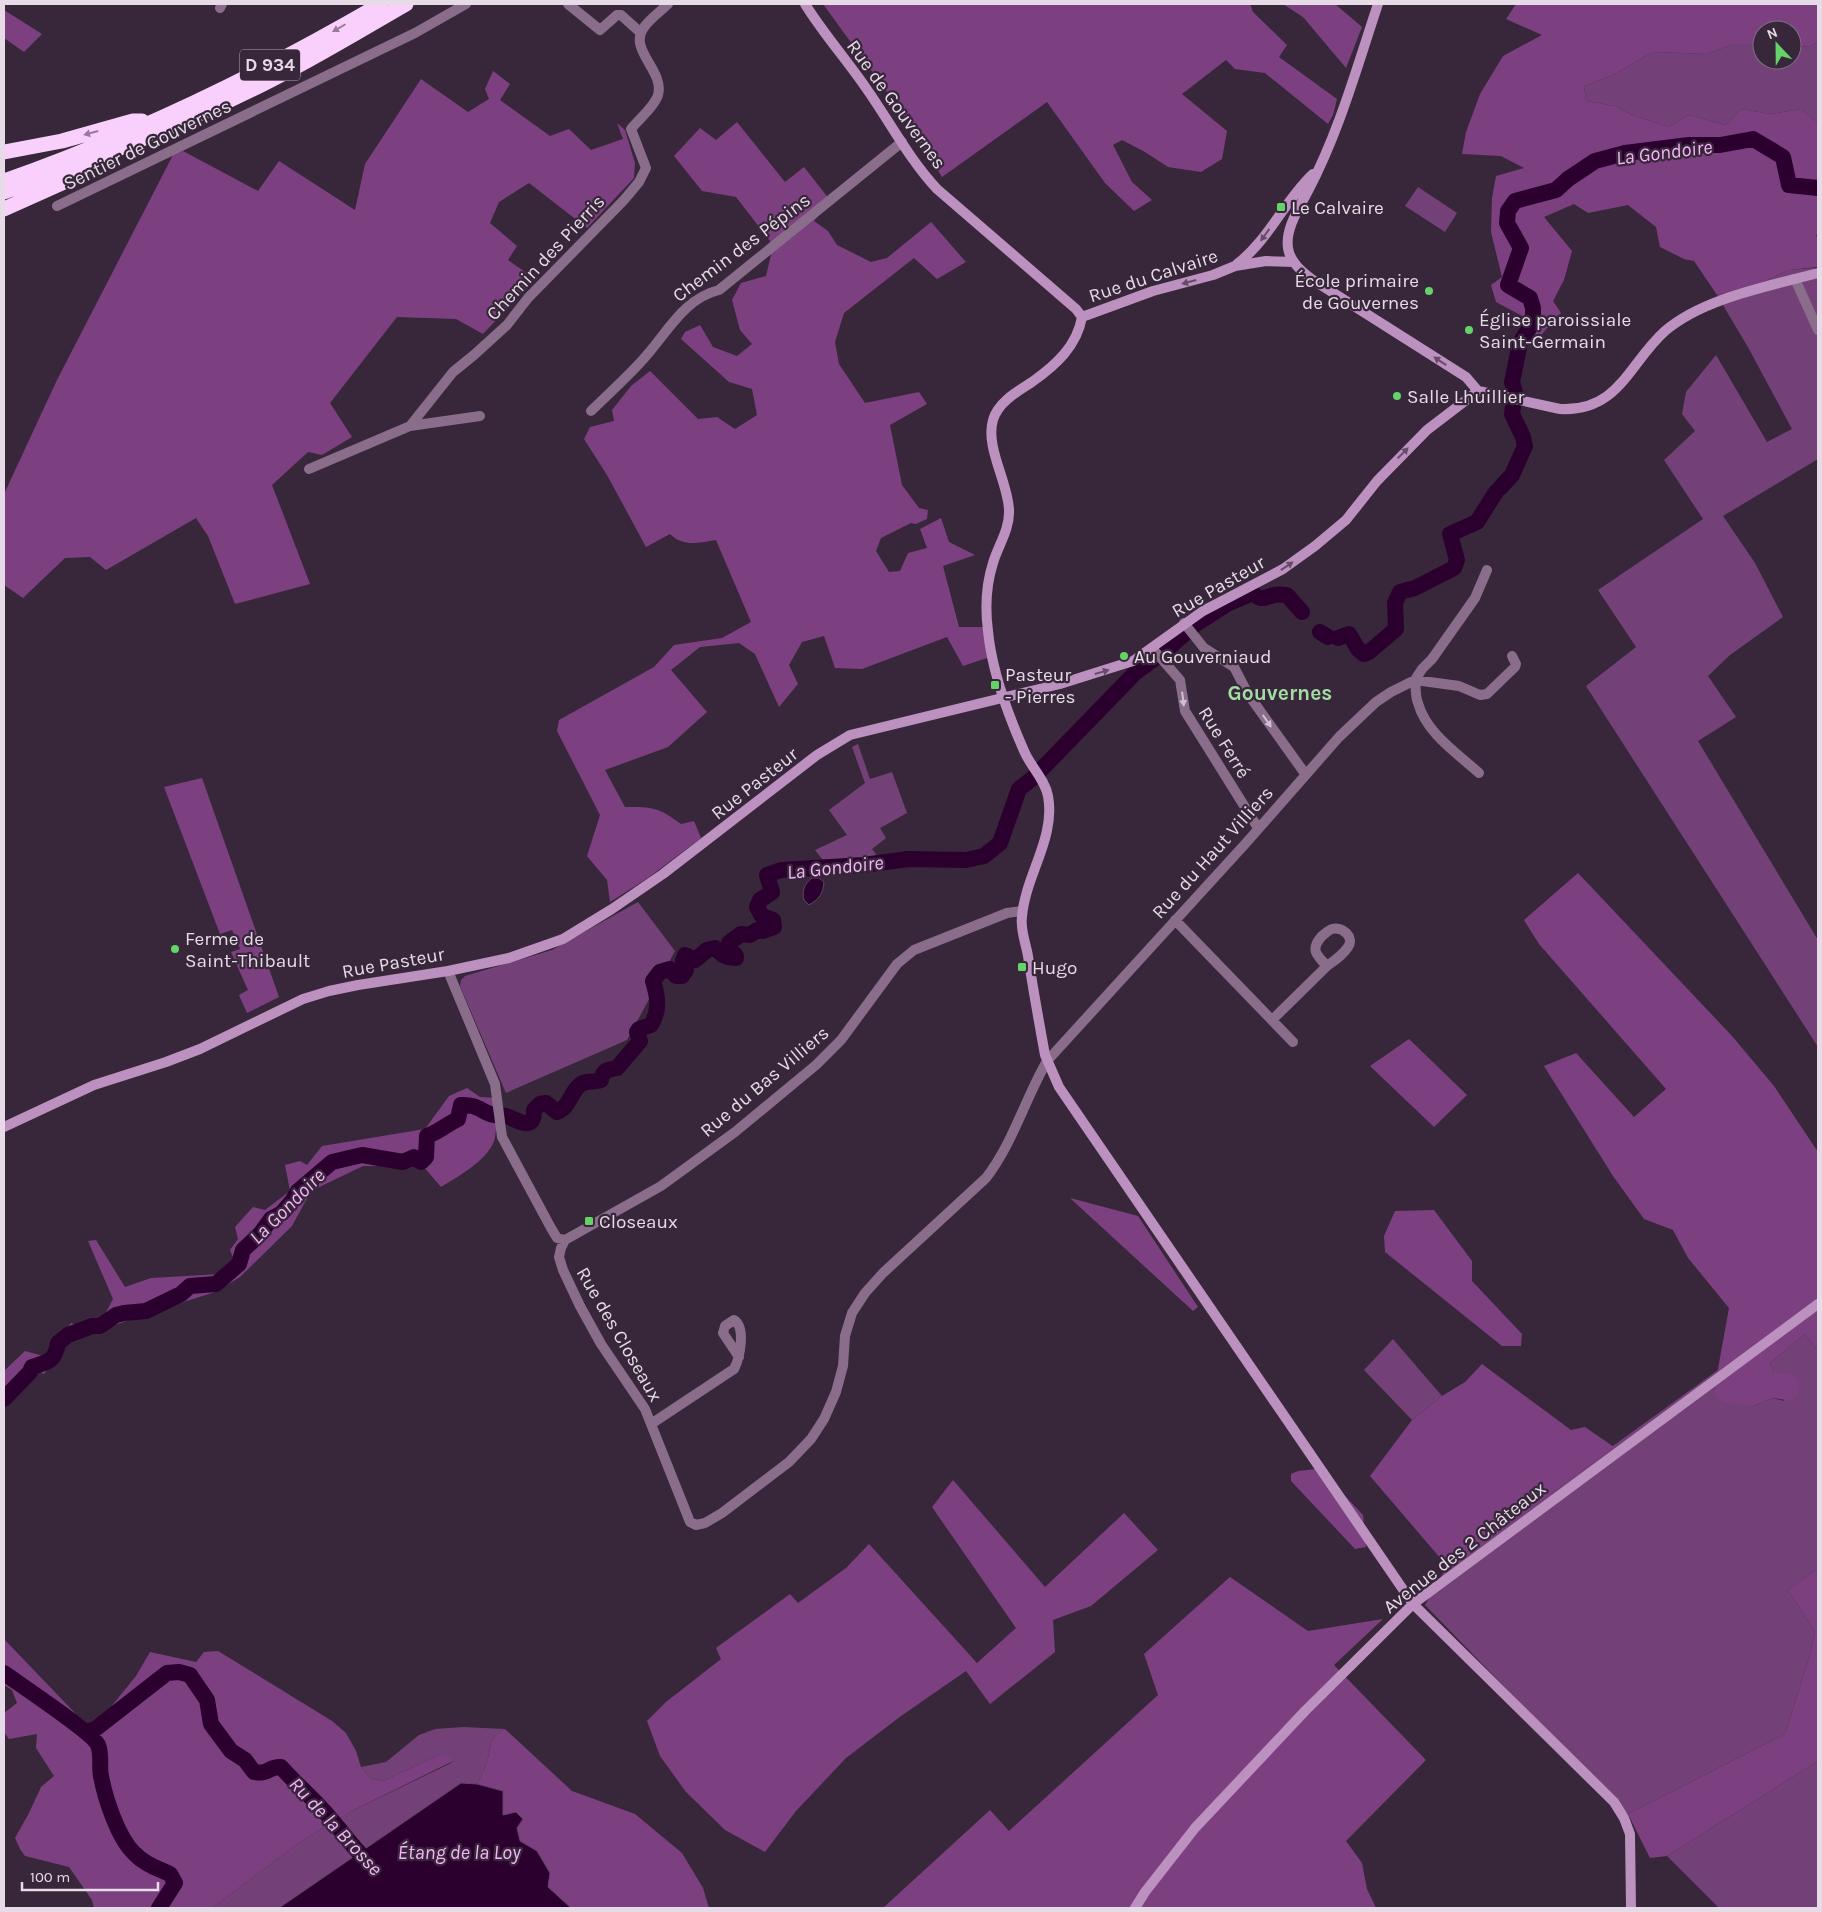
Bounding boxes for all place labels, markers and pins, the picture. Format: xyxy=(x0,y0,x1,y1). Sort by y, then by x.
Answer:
place label: Le Calvaire xyxy=(1291,197,1384,219)
marker: Le Calvaire xyxy=(1275,201,1287,213)
place label: École primaire de Gouvernes xyxy=(1294,269,1419,314)
marker: École primaire de Gouvernes xyxy=(1423,285,1435,297)
place label: Église paroissiale Saint-Germain xyxy=(1479,308,1631,353)
marker: Église paroissiale Saint-Germain xyxy=(1463,324,1475,336)
place label: Salle Lhuillier xyxy=(1407,386,1524,408)
marker: Salle Lhuillier xyxy=(1391,390,1403,402)
place label: Au Gouverniaud xyxy=(1134,646,1272,668)
marker: Au Gouverniaud xyxy=(1118,650,1130,662)
place label: Pasteur - Pierres xyxy=(1005,664,1076,708)
marker: Pasteur - Pierres xyxy=(989,679,1001,691)
place label: Ferme de Saint-Thibault xyxy=(185,928,310,972)
marker: Ferme de Saint-Thibault xyxy=(169,943,181,955)
place label: Hugo xyxy=(1032,957,1077,979)
marker: Hugo xyxy=(1016,961,1028,973)
place label: Closeaux xyxy=(599,1211,678,1233)
marker: Closeaux xyxy=(583,1215,595,1227)

